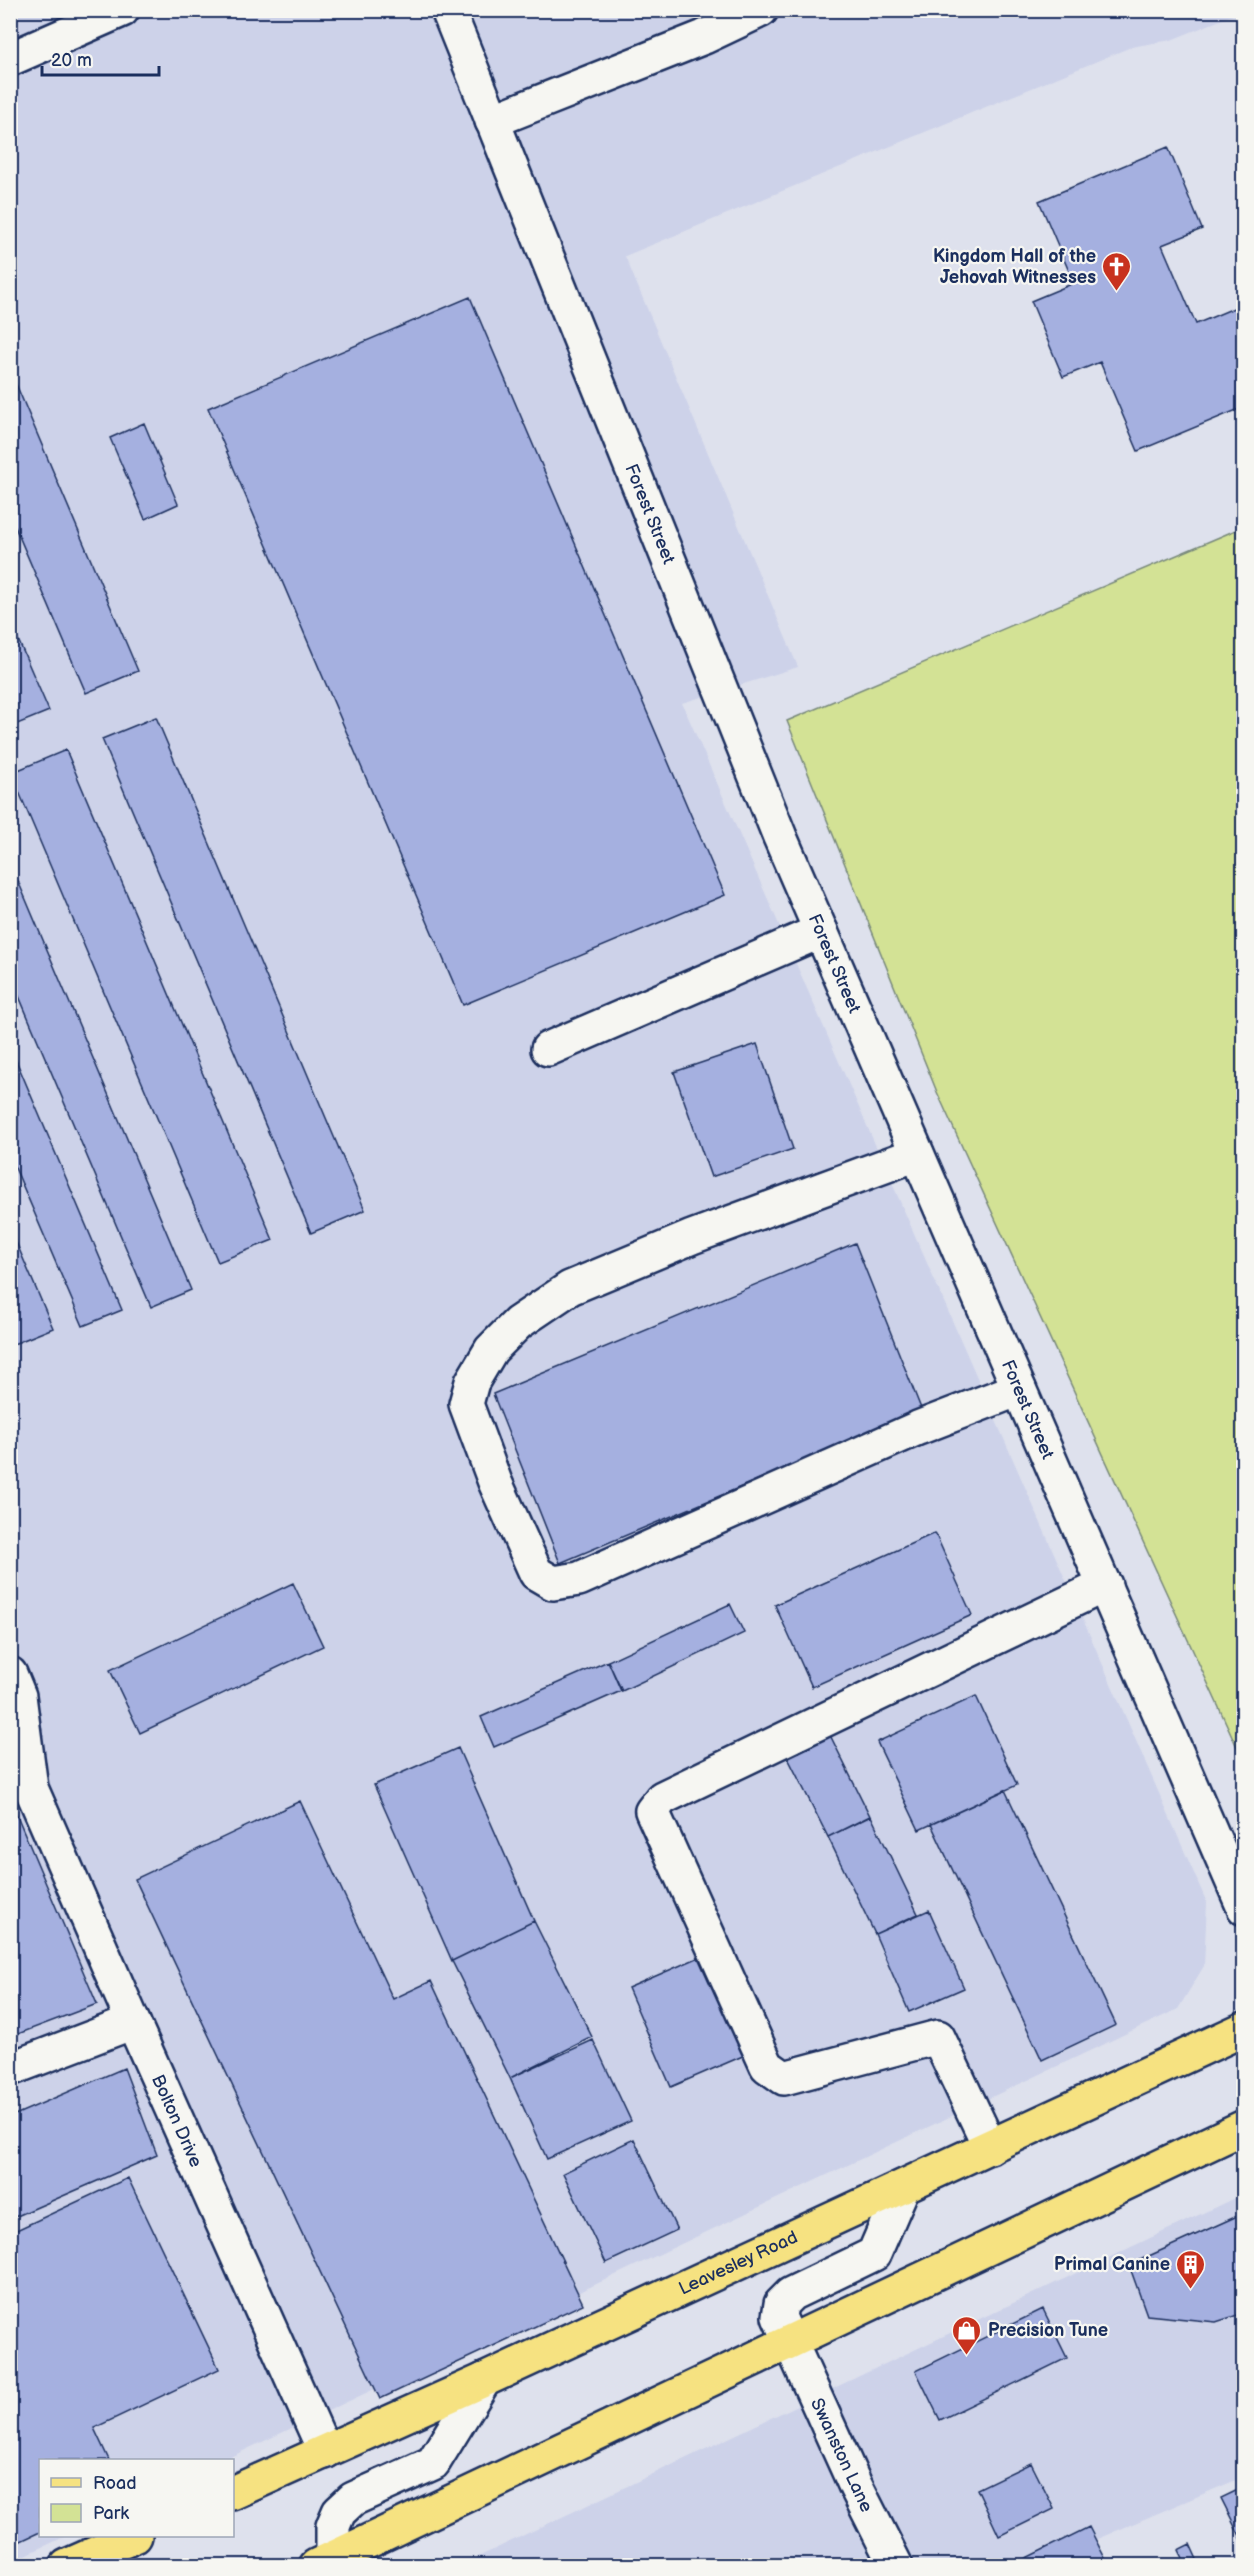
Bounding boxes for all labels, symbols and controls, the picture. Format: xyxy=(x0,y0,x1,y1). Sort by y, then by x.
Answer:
scale bar xyxy=(42,39,159,77)
text: 20 m xyxy=(51,50,92,71)
place label: Kingdom Hall of the Jehovah Witnesses xyxy=(933,246,1096,288)
church icon: Kingdom Hall of the Jehovah Witnesses xyxy=(1101,250,1133,292)
street label: Forest Street xyxy=(620,461,679,567)
street label: Forest Street xyxy=(804,911,865,1017)
street label: Forest Street xyxy=(997,1357,1058,1463)
street label: Bolton Drive xyxy=(147,2071,207,2171)
street label: Leavesley Road xyxy=(675,2227,801,2300)
building icon: Primal Canine xyxy=(1175,2248,1207,2290)
place label: Primal Canine xyxy=(1054,2254,1170,2275)
shop icon: Precision Tune xyxy=(951,2314,983,2356)
place label: Precision Tune xyxy=(988,2320,1108,2341)
street label: Swanston Lane xyxy=(806,2395,877,2516)
legend xyxy=(39,2459,234,2537)
text: Road xyxy=(93,2473,137,2494)
text: Park xyxy=(93,2503,129,2524)

